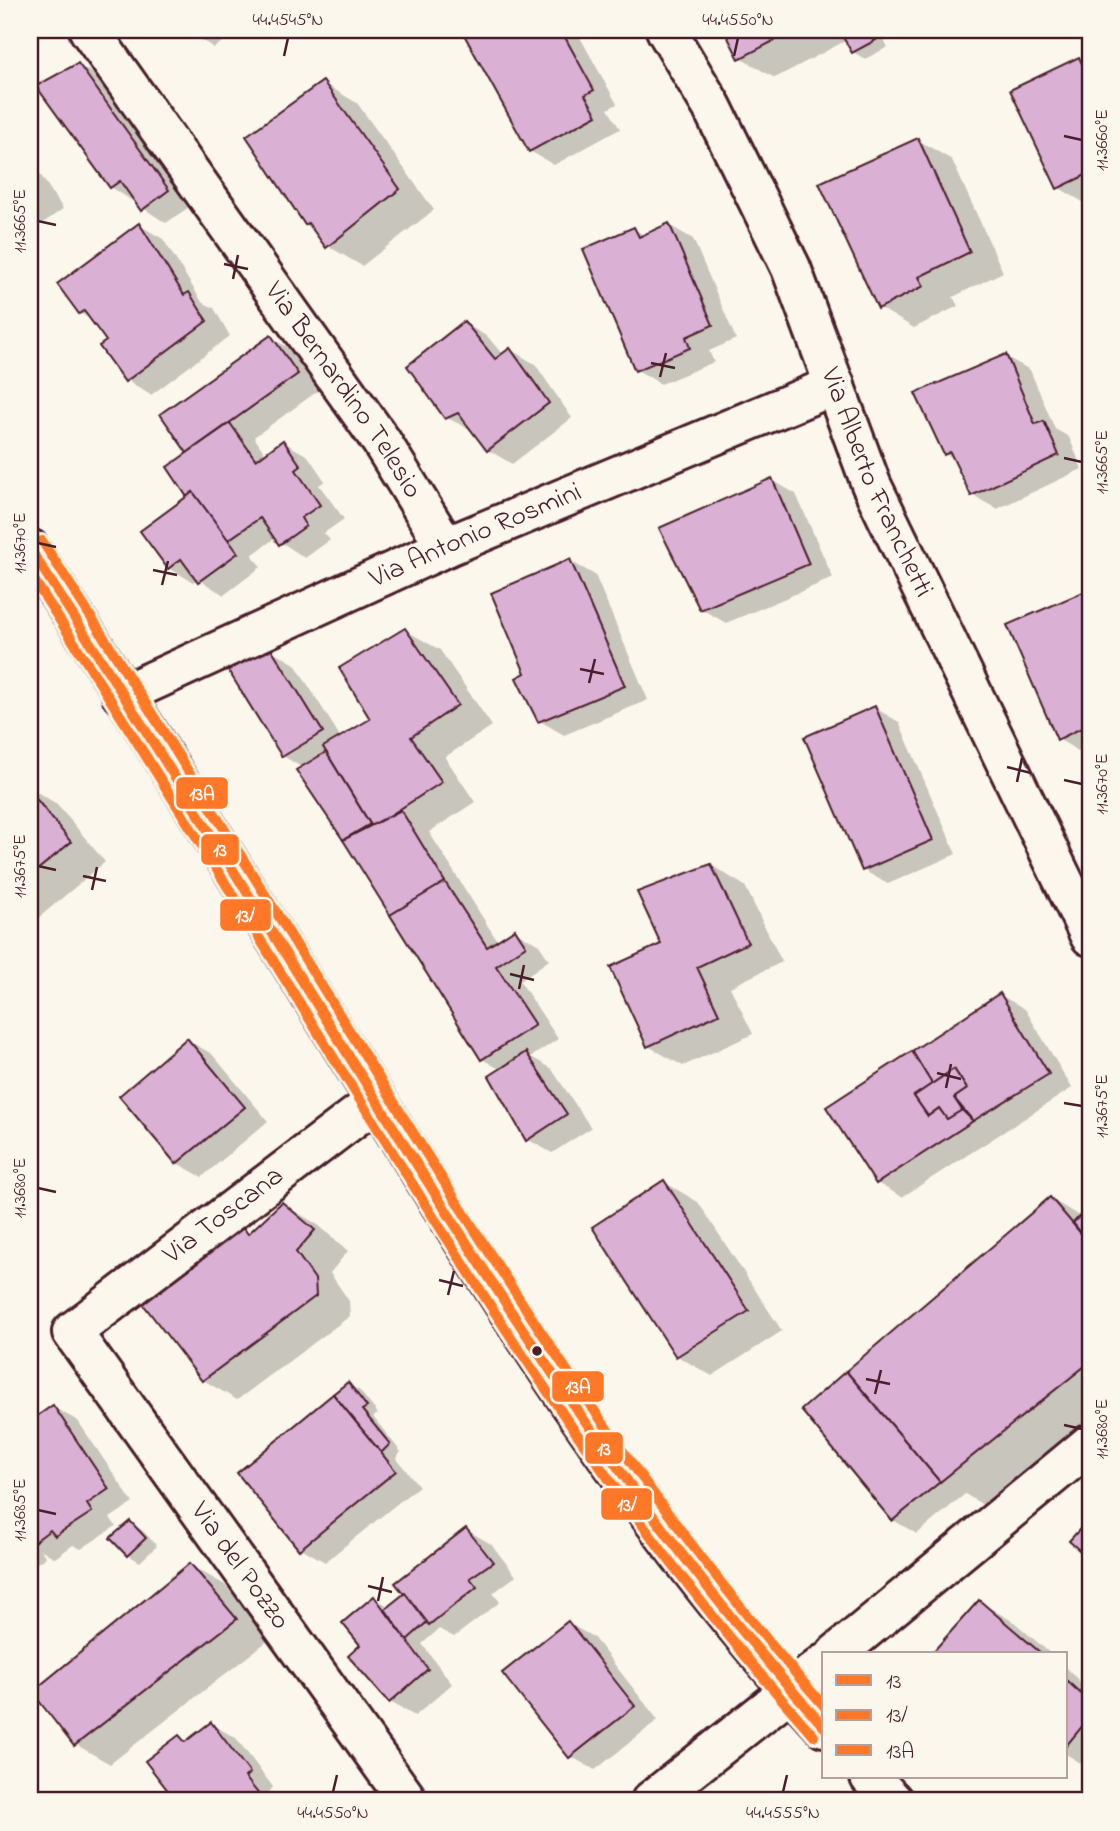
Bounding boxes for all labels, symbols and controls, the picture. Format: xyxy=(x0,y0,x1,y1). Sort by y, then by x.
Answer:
text: 44.4545°N xyxy=(253,8,323,34)
text: 44.4550°N xyxy=(702,8,774,34)
text: 11.3660°E xyxy=(1090,109,1116,171)
text: 11.3665°E xyxy=(8,189,34,253)
street label: Via Bernardino Telesio xyxy=(253,273,432,507)
street label: Via Alberto Franchetti xyxy=(809,361,943,604)
text: 11.3665°E xyxy=(1090,430,1116,494)
street label: Via Antonio Rosmini xyxy=(362,472,588,600)
text: 11.3670°E xyxy=(8,512,34,574)
text: 11.3670°E xyxy=(1090,753,1116,815)
line badge: 13A xyxy=(175,776,229,810)
text: 13A xyxy=(189,782,215,809)
line badge: 13 xyxy=(200,833,240,866)
text: 11.3675°E xyxy=(8,834,34,898)
text: 13 xyxy=(213,838,227,865)
line badge: 13/ xyxy=(219,898,272,932)
text: 13/ xyxy=(235,904,255,931)
text: 11.3675°E xyxy=(1090,1074,1116,1138)
street label: Via Toscana xyxy=(154,1157,293,1276)
text: 11.3680°E xyxy=(8,1158,34,1218)
unlabelled marker xyxy=(530,1344,544,1358)
line badge: 13A xyxy=(551,1370,605,1403)
text: 13A xyxy=(565,1375,591,1402)
text: 11.3680°E xyxy=(1090,1399,1116,1459)
line badge: 13 xyxy=(584,1431,624,1465)
text: 13 xyxy=(597,1437,611,1464)
text: 11.3685°E xyxy=(8,1478,34,1542)
line badge: 13/ xyxy=(600,1487,653,1521)
street label: Via del Pozzo xyxy=(179,1493,300,1639)
text: 13/ xyxy=(617,1493,637,1520)
legend xyxy=(822,1652,1068,1778)
text: 13 xyxy=(886,1668,901,1698)
text: 13/ xyxy=(886,1702,908,1732)
text: 13A xyxy=(886,1738,914,1768)
text: 44.4550°N xyxy=(297,1801,369,1827)
text: 44.4555°N xyxy=(746,1801,820,1827)

